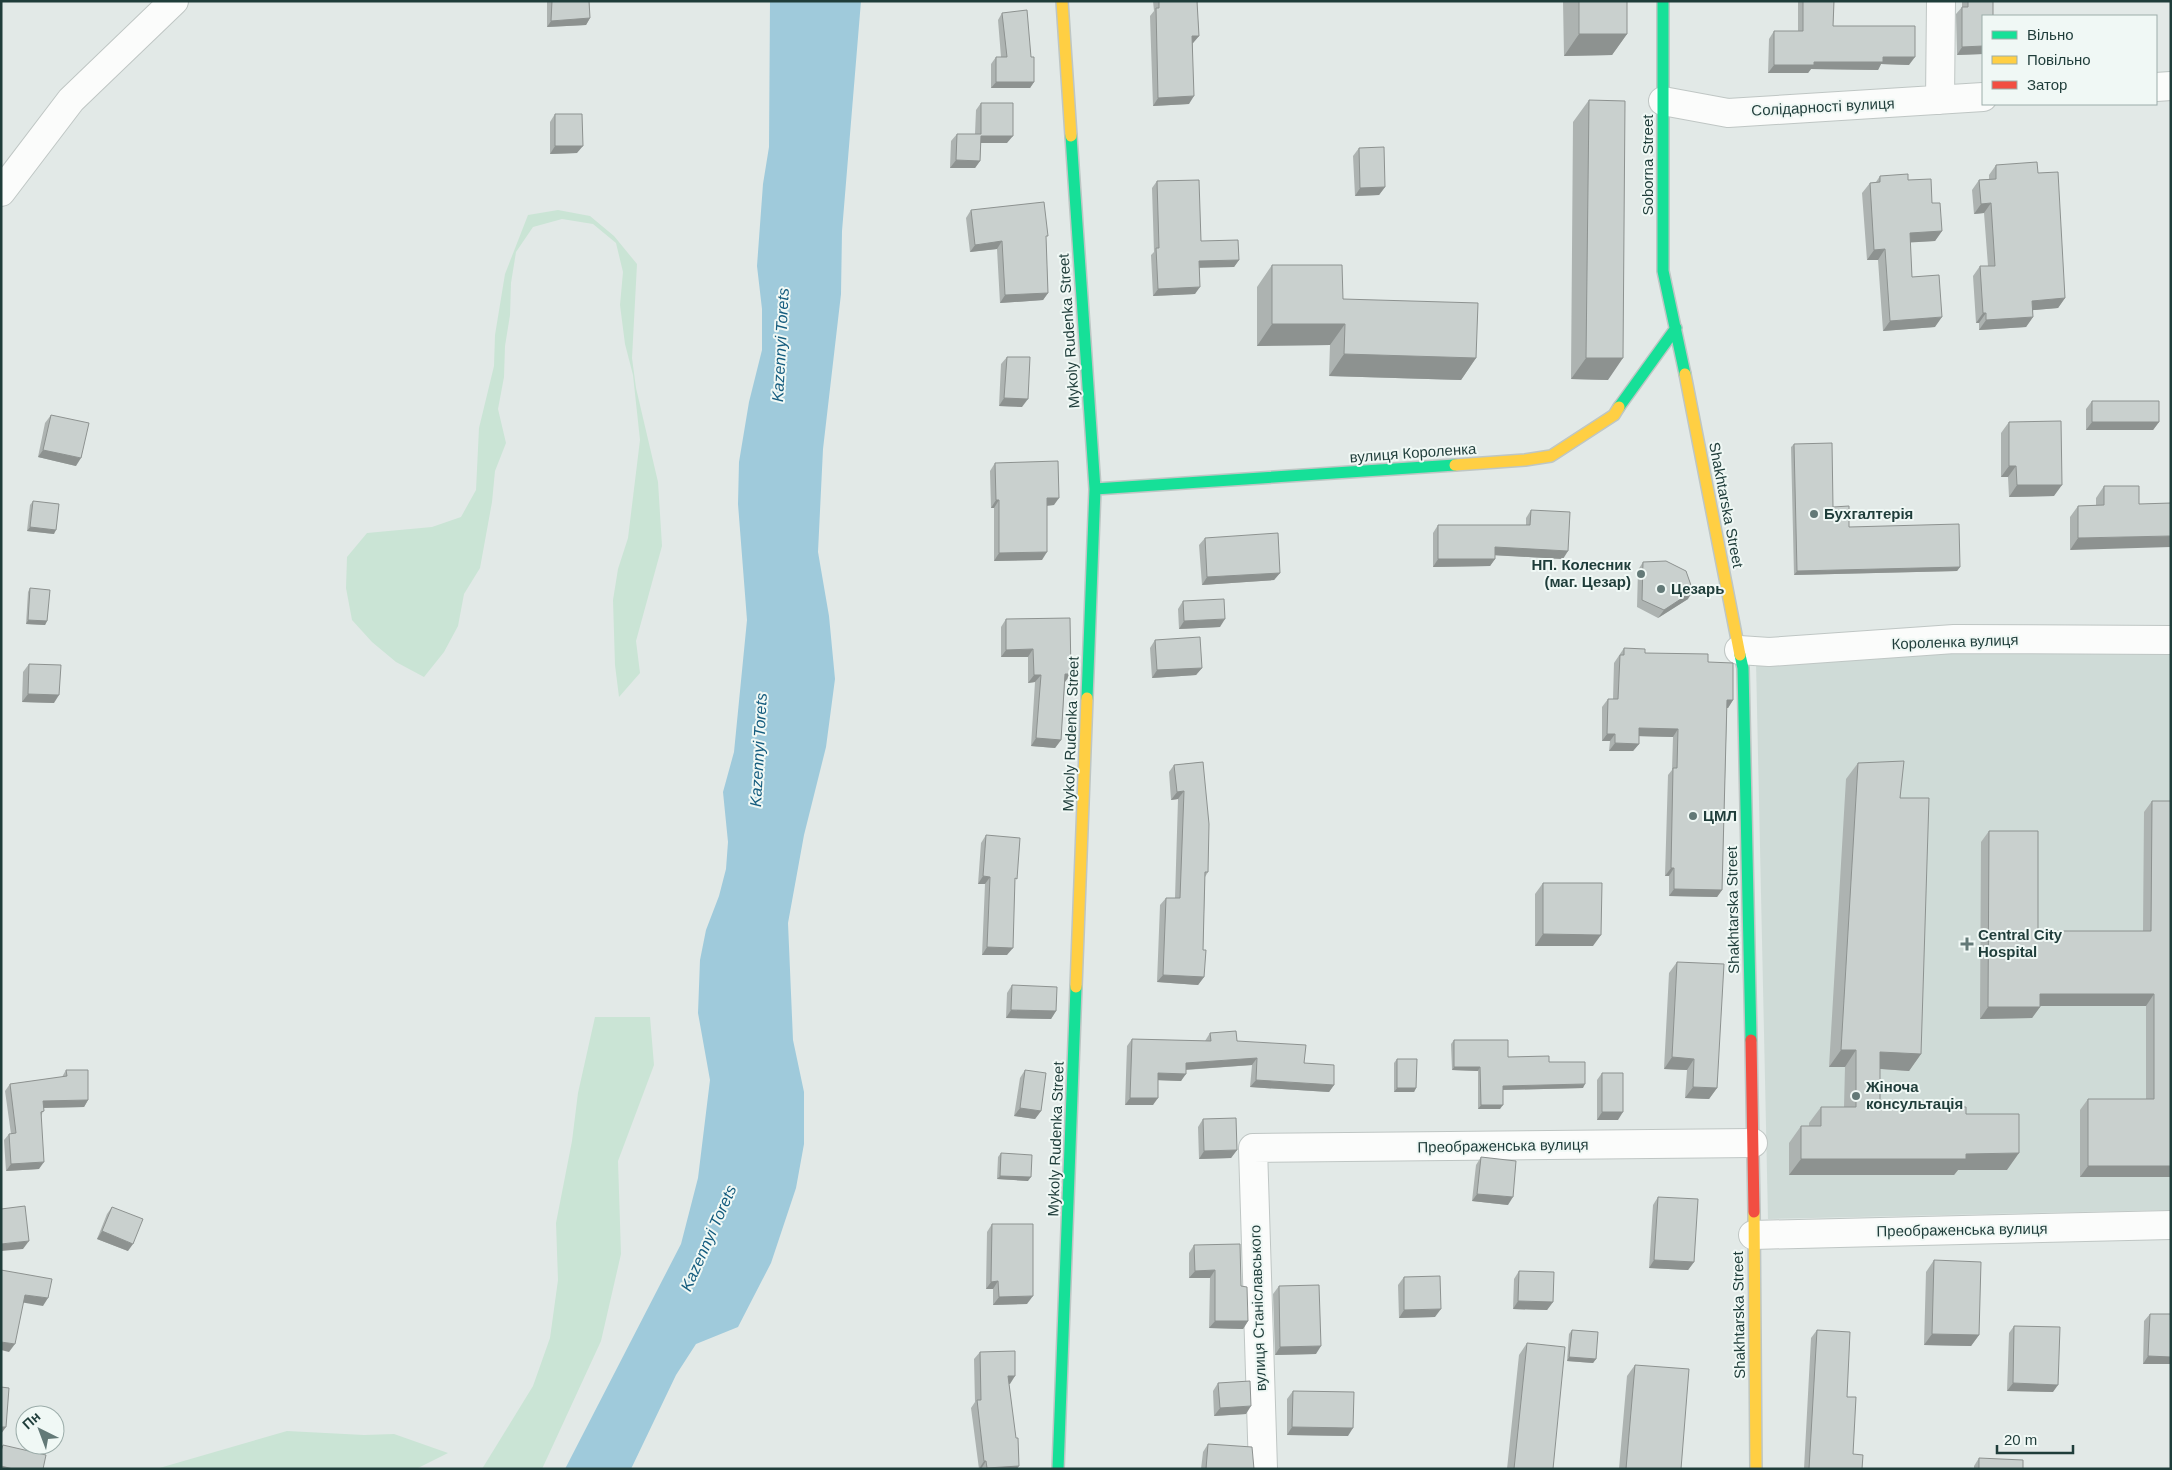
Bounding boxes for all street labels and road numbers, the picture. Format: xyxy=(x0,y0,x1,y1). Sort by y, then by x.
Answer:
street label: Солідарності вулиця xyxy=(1751,94,1895,119)
street label: Soborna Street xyxy=(1639,114,1656,215)
street label: Mykoly Rudenka Street xyxy=(1055,252,1082,409)
street label: вулиця Короленка xyxy=(1349,440,1477,465)
street label: Shakhtarska Street xyxy=(1706,441,1747,570)
street label: Короленка вулиця xyxy=(1891,631,2019,652)
street label: Mykoly Rudenka Street xyxy=(1059,655,1082,812)
street label: Shakhtarska Street xyxy=(1723,845,1742,974)
street label: Mykoly Rudenka Street xyxy=(1044,1060,1067,1217)
street label: Преображенська вулиця xyxy=(1417,1136,1589,1155)
street label: Преображенська вулиця xyxy=(1876,1220,2048,1239)
street label: вулиця Станіславського xyxy=(1246,1224,1269,1392)
street label: Shakhtarska Street xyxy=(1729,1250,1748,1379)

